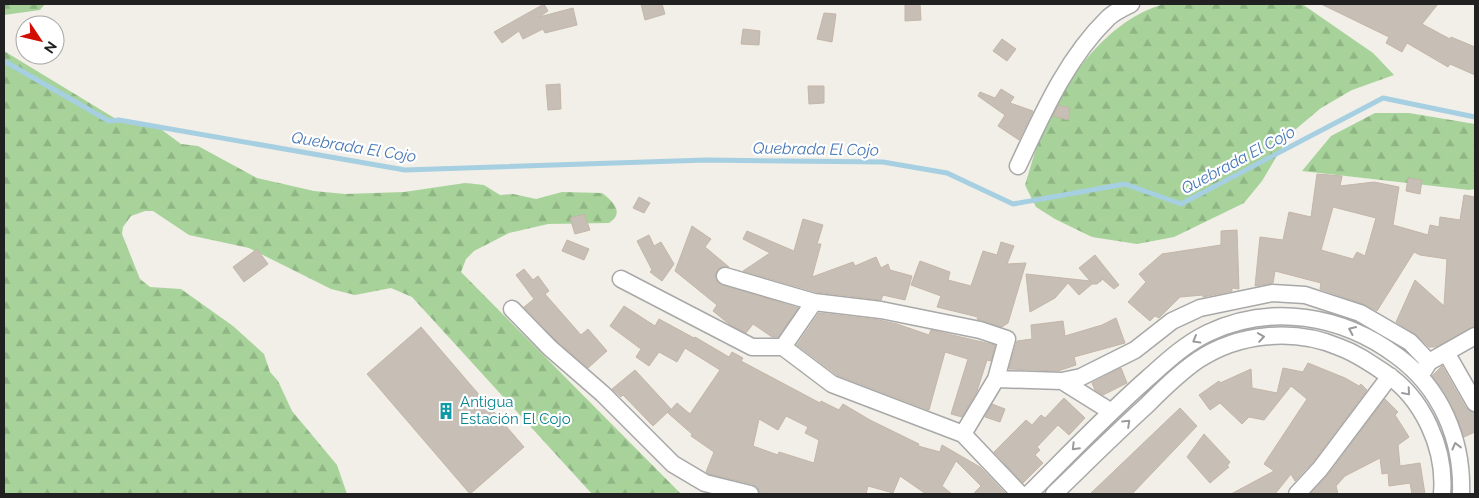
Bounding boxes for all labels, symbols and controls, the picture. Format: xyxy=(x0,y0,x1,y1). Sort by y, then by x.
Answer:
north arrow xyxy=(15,15,65,65)
text: N xyxy=(41,38,60,56)
water label: Quebrada El Cojo xyxy=(1178,122,1298,198)
water label: Quebrada El Cojo xyxy=(290,128,418,166)
water label: Quebrada El Cojo xyxy=(753,138,879,160)
one-way arrow xyxy=(1348,326,1357,337)
one-way arrow xyxy=(1192,333,1201,343)
one-way arrow xyxy=(1256,333,1265,343)
one-way arrow xyxy=(1401,387,1410,396)
place label: Antigua Estación El Cojo xyxy=(460,393,571,428)
building icon: Antigua Estación El Cojo xyxy=(436,401,456,421)
one-way arrow xyxy=(1121,420,1130,429)
one-way arrow xyxy=(1072,442,1081,451)
one-way arrow xyxy=(1451,442,1462,450)

